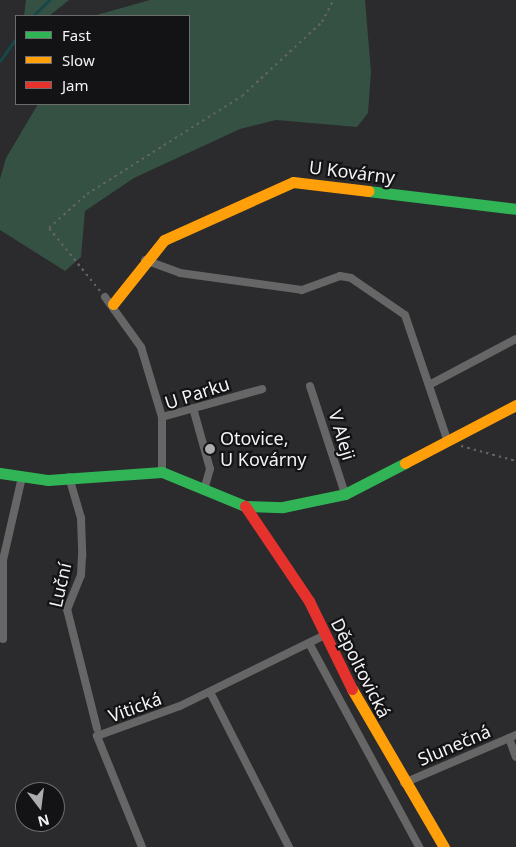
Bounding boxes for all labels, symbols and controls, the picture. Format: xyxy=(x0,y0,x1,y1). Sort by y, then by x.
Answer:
legend xyxy=(15,15,190,105)
text: Fast xyxy=(62,25,91,45)
text: Slow xyxy=(62,50,95,70)
text: Jam xyxy=(62,75,89,95)
street label: U Kovárny xyxy=(308,156,396,188)
street label: U Parku xyxy=(162,372,232,414)
street label: V Aleji xyxy=(324,407,360,463)
place label: Otovice, U Kovárny xyxy=(220,428,306,470)
marker: Otovice, U Kovárny xyxy=(204,443,216,455)
street label: Luční xyxy=(44,561,76,609)
street label: Děpoltovická xyxy=(327,615,395,721)
street label: Vitická xyxy=(105,687,165,727)
street label: Slunečná xyxy=(414,720,494,770)
north arrow xyxy=(15,782,65,832)
text: N xyxy=(36,810,52,832)

